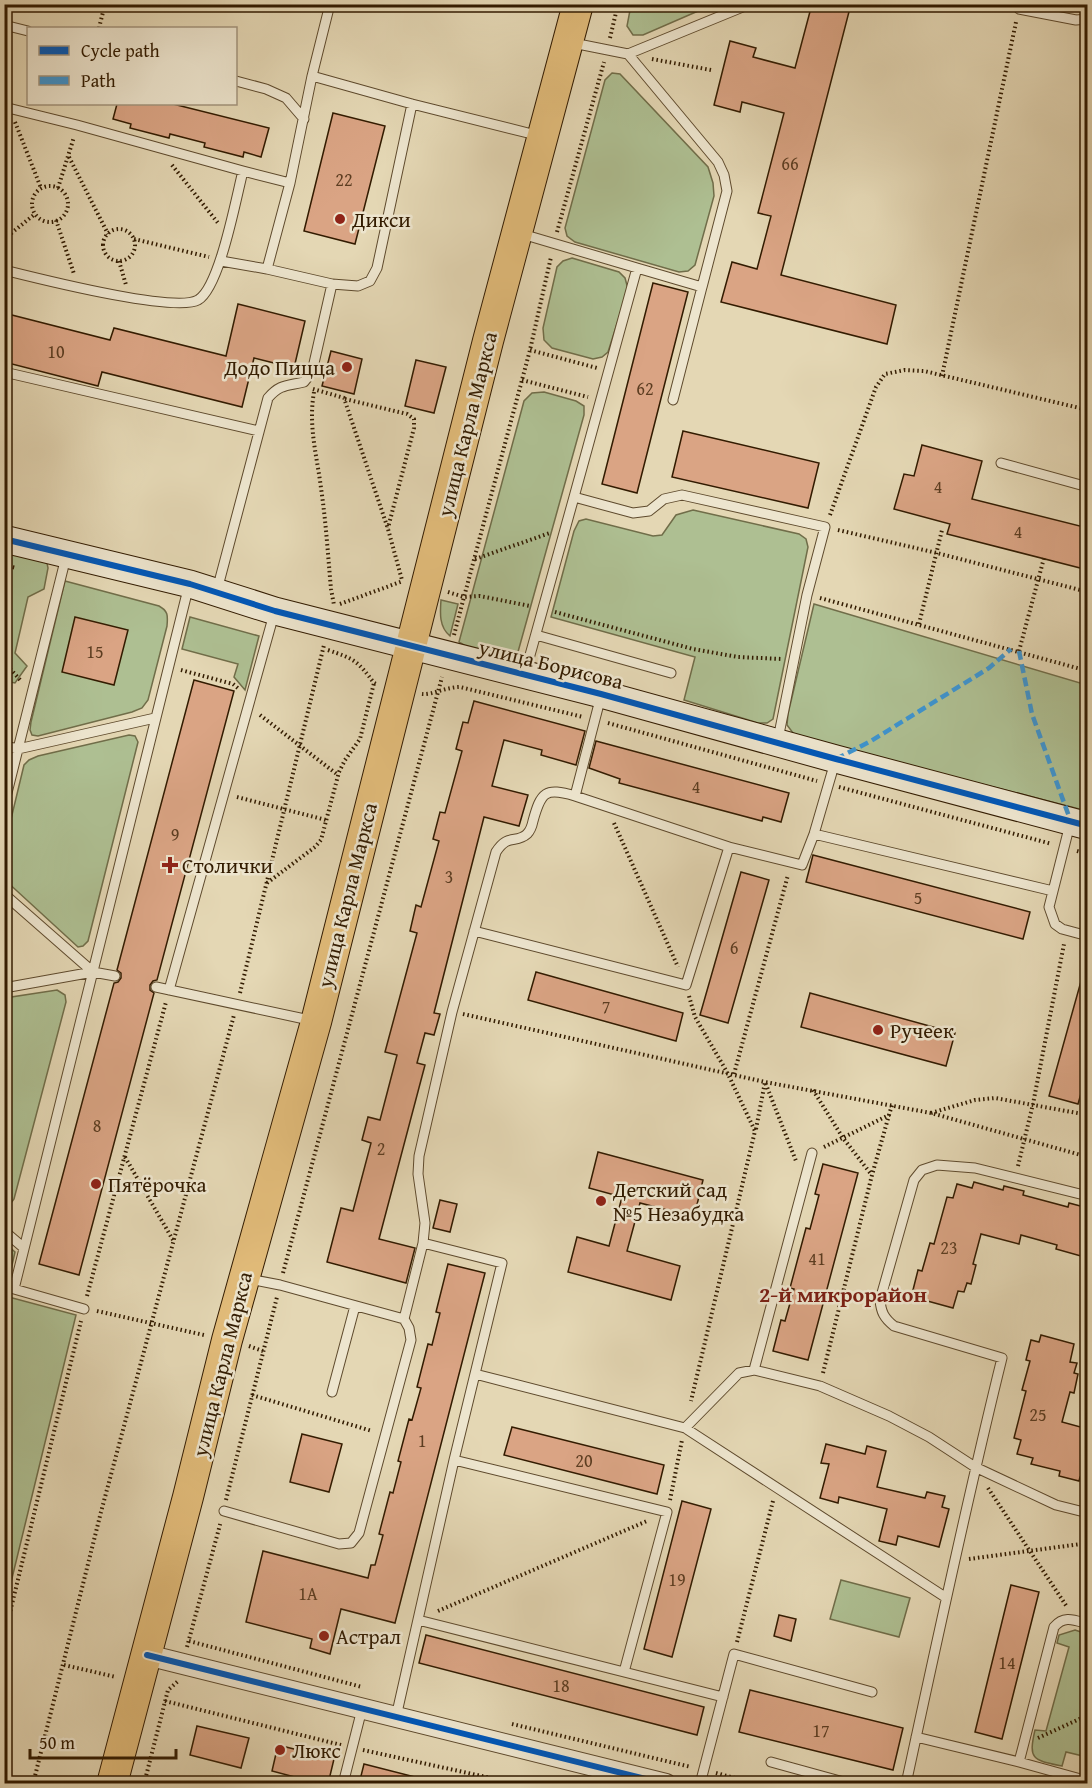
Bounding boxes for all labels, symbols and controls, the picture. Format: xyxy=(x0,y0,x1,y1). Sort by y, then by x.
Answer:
legend xyxy=(27,27,237,105)
text: Cycle path xyxy=(81,37,160,64)
text: Path xyxy=(81,67,116,94)
house number: 66 xyxy=(781,150,799,177)
house number: 22 xyxy=(335,166,353,193)
place label: Дикси xyxy=(351,204,411,235)
marker: Дикси xyxy=(333,212,347,226)
street label: улица Карла Маркса xyxy=(429,328,505,521)
house number: 10 xyxy=(47,338,65,365)
place label: Додо Пицца xyxy=(223,352,335,383)
marker: Додо Пицца xyxy=(340,360,354,374)
house number: 62 xyxy=(636,375,654,402)
house number: 4 xyxy=(934,473,942,500)
house number: 4 xyxy=(1014,518,1022,545)
street label: улица Борисова xyxy=(474,631,627,697)
house number: 15 xyxy=(86,638,104,665)
house number: 4 xyxy=(692,773,700,800)
street label: улица Карла Маркса xyxy=(309,799,385,992)
house number: 9 xyxy=(171,821,179,848)
place label: Столички xyxy=(182,850,273,881)
marker: Столички xyxy=(163,858,177,872)
house number: 3 xyxy=(445,863,453,890)
house number: 5 xyxy=(914,884,922,911)
house number: 6 xyxy=(730,934,738,961)
house number: 7 xyxy=(602,993,610,1020)
place label: Ручеек xyxy=(890,1015,954,1046)
marker: Ручеек xyxy=(871,1023,885,1037)
house number: 8 xyxy=(93,1112,101,1139)
house number: 2 xyxy=(377,1135,385,1162)
place label: Пятёрочка xyxy=(108,1169,206,1200)
place label: Детский сад №5 Незабудка xyxy=(612,1174,744,1229)
marker: Пятёрочка xyxy=(89,1177,103,1191)
marker: Детский сад №5 Незабудка xyxy=(594,1194,608,1208)
house number: 23 xyxy=(940,1234,958,1261)
house number: 41 xyxy=(808,1245,826,1272)
street label: улица Карла Маркса xyxy=(184,1268,260,1461)
district label: 2-й микрорайон xyxy=(759,1278,927,1310)
house number: 25 xyxy=(1029,1401,1047,1428)
house number: 1 xyxy=(418,1427,426,1454)
house number: 20 xyxy=(575,1447,593,1474)
house number: 19 xyxy=(668,1566,686,1593)
house number: 1А xyxy=(298,1580,318,1607)
place label: Астрал xyxy=(336,1621,402,1652)
marker: Астрал xyxy=(317,1629,331,1643)
house number: 14 xyxy=(998,1649,1016,1676)
house number: 18 xyxy=(552,1672,570,1699)
house number: 17 xyxy=(812,1717,830,1744)
scale bar xyxy=(30,1722,176,1760)
text: 50 m xyxy=(39,1729,75,1756)
place label: Люкс xyxy=(292,1735,341,1766)
marker: Люкс xyxy=(273,1743,287,1757)

